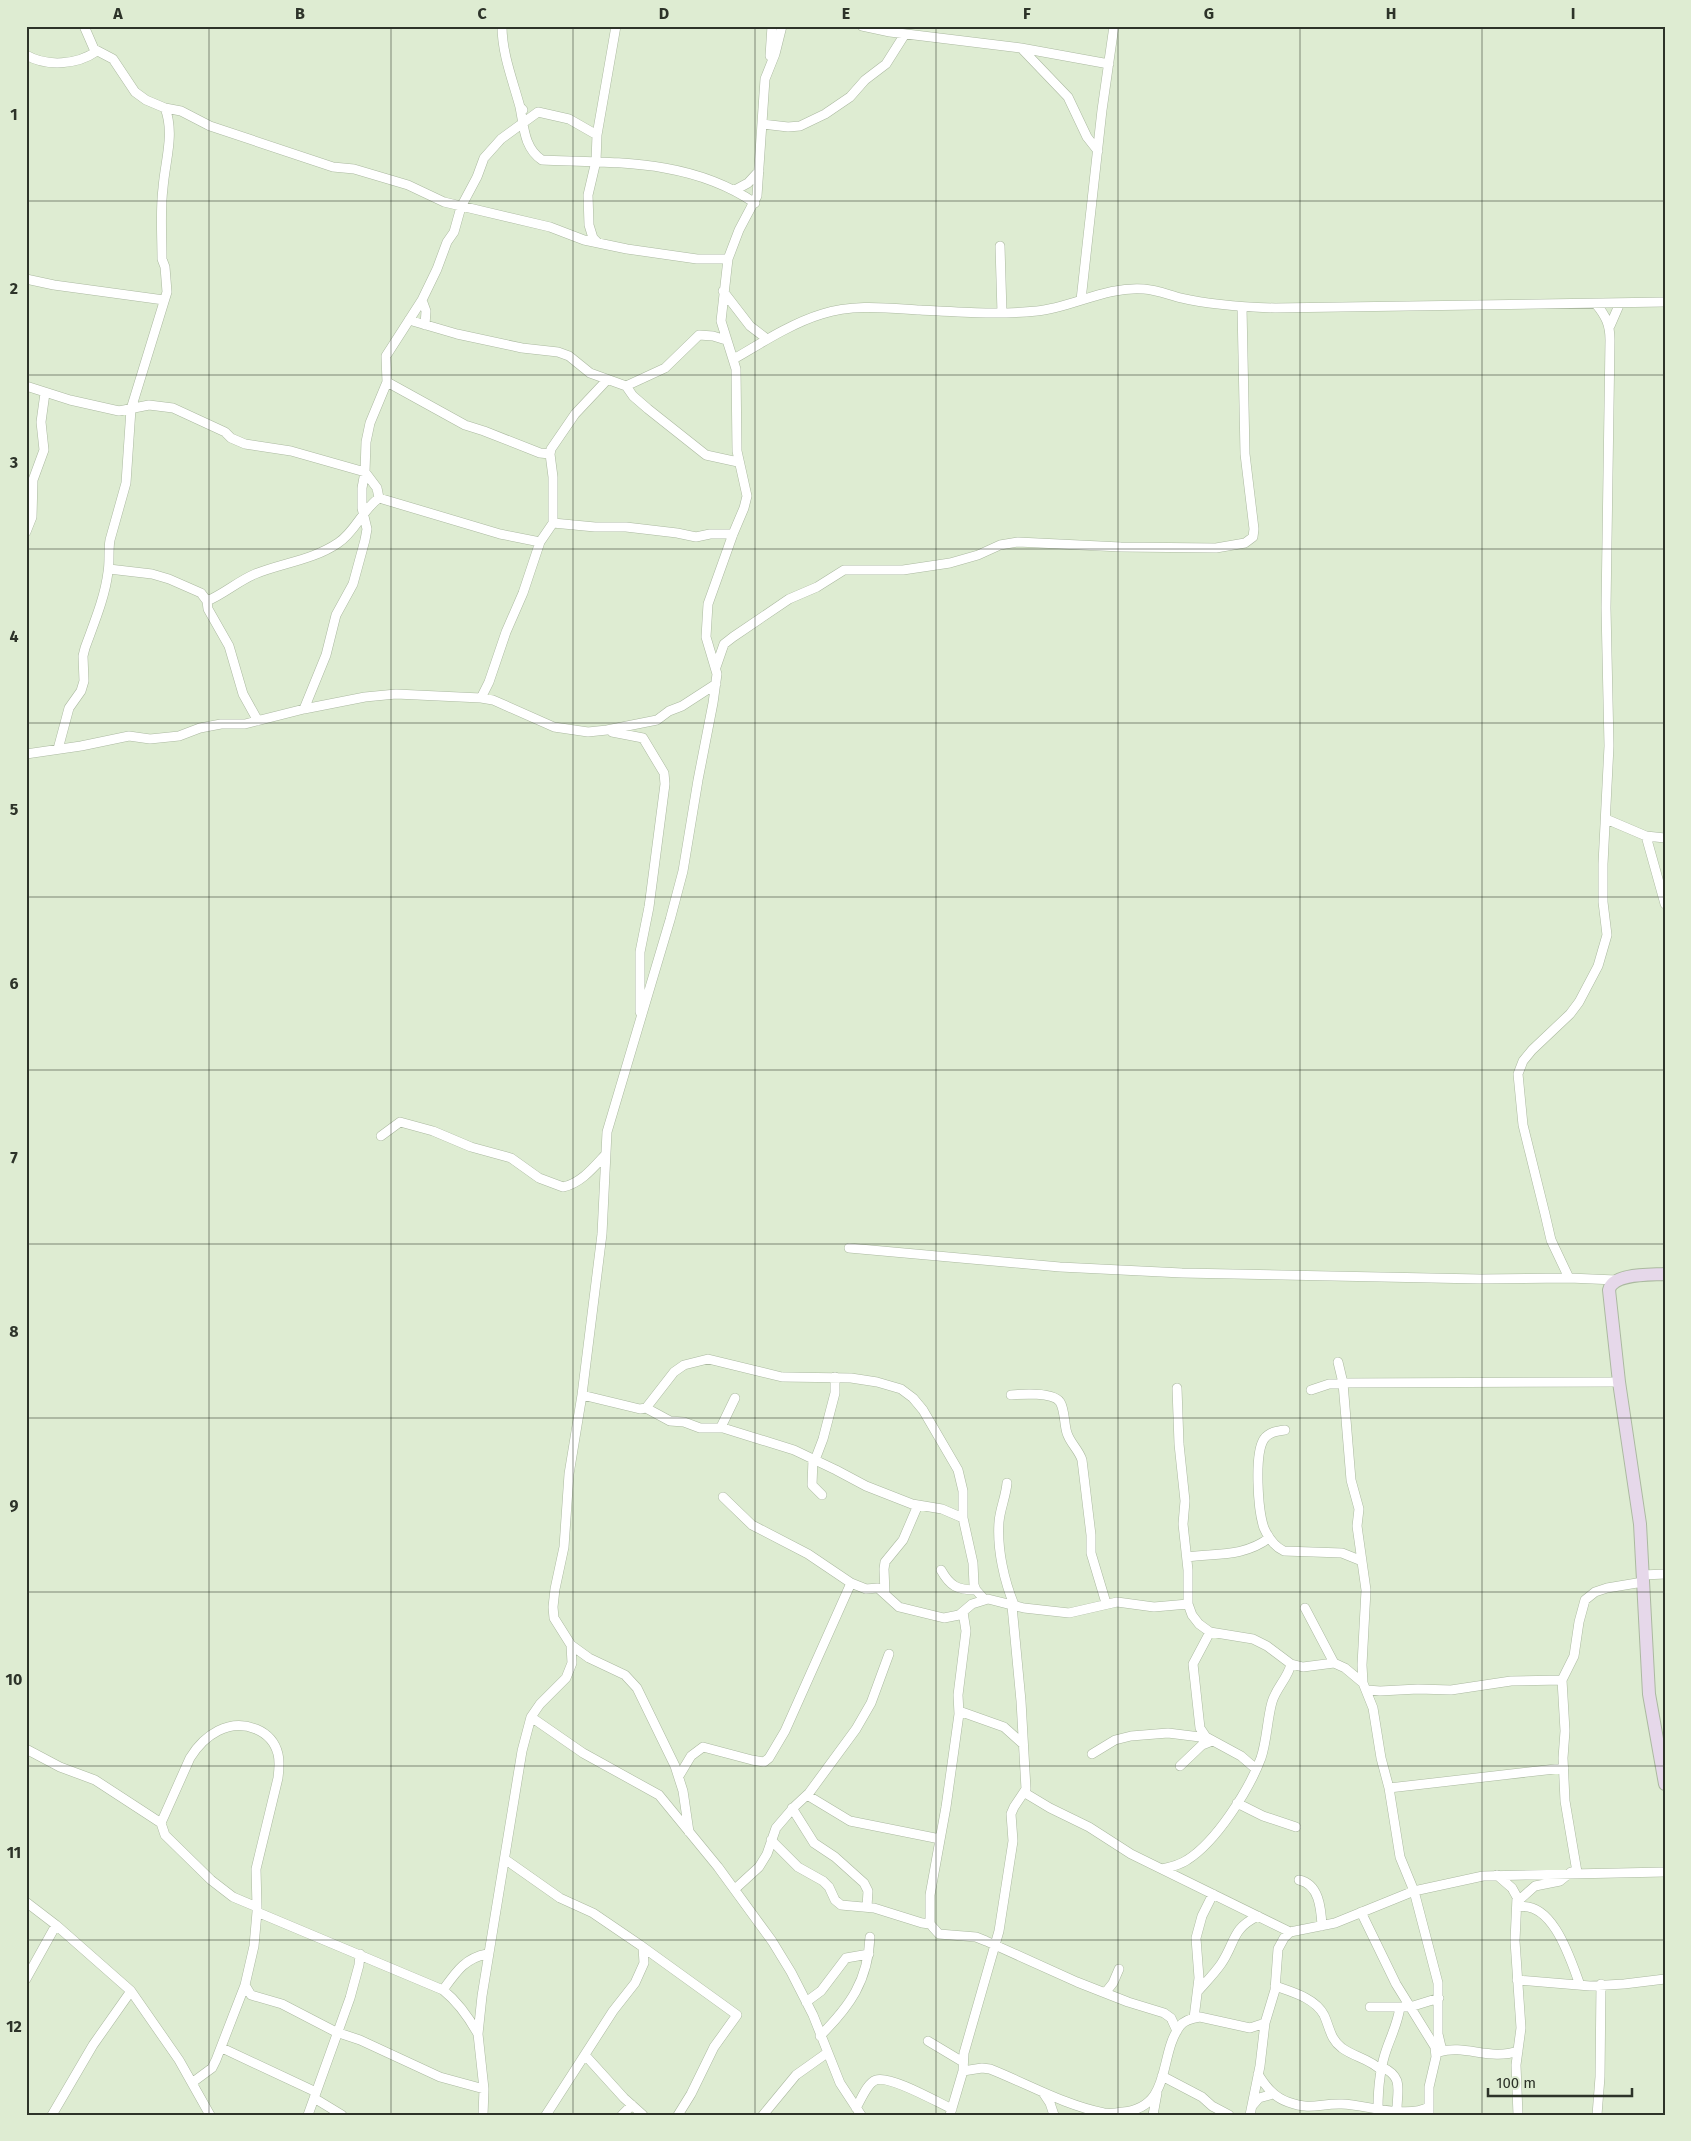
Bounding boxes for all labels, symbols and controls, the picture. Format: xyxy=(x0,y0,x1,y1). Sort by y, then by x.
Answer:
text: A xyxy=(112,4,123,23)
text: B xyxy=(295,4,305,23)
text: C xyxy=(477,4,487,23)
text: D xyxy=(659,4,669,23)
text: E xyxy=(842,4,850,23)
text: F xyxy=(1023,4,1031,23)
text: G xyxy=(1204,4,1214,23)
text: H xyxy=(1386,4,1396,23)
text: I xyxy=(1571,4,1575,23)
text: 1 xyxy=(10,105,18,124)
text: 2 xyxy=(10,279,18,298)
text: 3 xyxy=(9,453,18,472)
text: 4 xyxy=(9,627,19,646)
text: 5 xyxy=(10,800,19,819)
text: 6 xyxy=(9,974,19,993)
text: 7 xyxy=(10,1148,18,1167)
text: 8 xyxy=(9,1322,19,1341)
text: 9 xyxy=(10,1496,19,1515)
text: 10 xyxy=(6,1670,22,1689)
text: 11 xyxy=(7,1843,21,1862)
text: 12 xyxy=(6,2017,22,2036)
scale bar xyxy=(1488,2066,1632,2098)
text: 100 m xyxy=(1496,2074,1536,2092)

